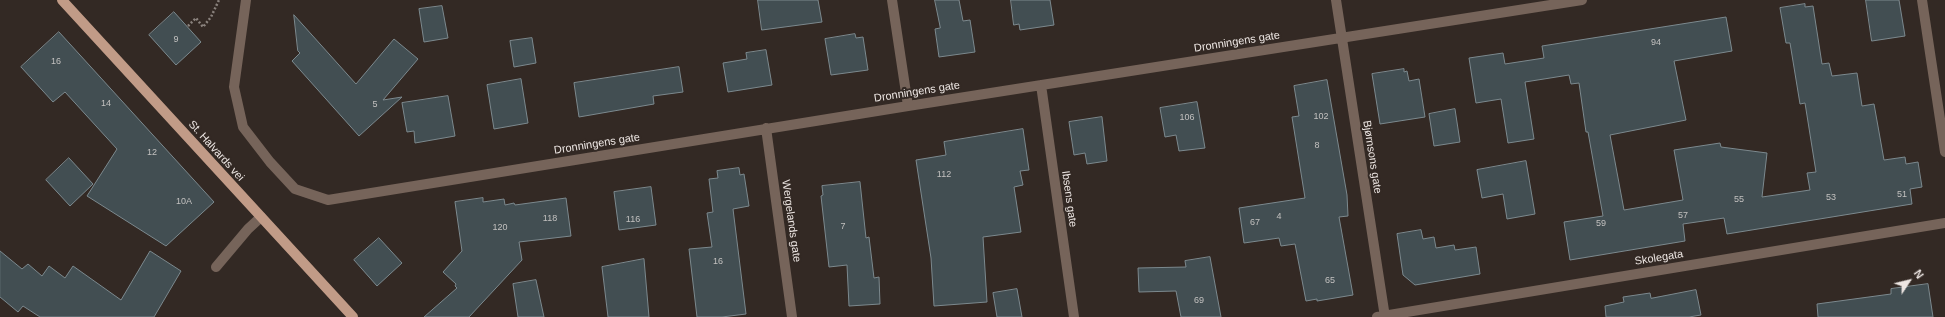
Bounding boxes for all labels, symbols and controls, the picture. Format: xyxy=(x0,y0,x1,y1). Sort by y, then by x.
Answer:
street label: Dronningens gate xyxy=(1193,29,1281,55)
house number: 9 xyxy=(173,35,179,45)
house number: 94 xyxy=(1651,38,1661,48)
house number: 16 xyxy=(51,57,61,67)
street label: Dronningens gate xyxy=(873,79,961,105)
house number: 14 xyxy=(101,99,111,109)
house number: 5 xyxy=(372,100,378,110)
house number: 102 xyxy=(1313,112,1329,122)
house number: 106 xyxy=(1179,113,1195,123)
street label: St. Halvards vei xyxy=(185,118,247,184)
street label: Bjørnsons gate xyxy=(1360,119,1384,195)
street label: Dronningens gate xyxy=(553,131,641,157)
house number: 8 xyxy=(1314,141,1320,151)
house number: 12 xyxy=(147,148,157,158)
house number: 112 xyxy=(937,170,951,180)
street label: Ibsens gate xyxy=(1059,170,1079,228)
street label: Wergelands gate xyxy=(779,179,803,263)
house number: 51 xyxy=(1897,190,1907,200)
house number: 53 xyxy=(1826,193,1836,203)
house number: 55 xyxy=(1734,195,1744,205)
house number: 10A xyxy=(176,197,192,207)
house number: 57 xyxy=(1678,211,1688,221)
house number: 4 xyxy=(1276,212,1282,222)
house number: 118 xyxy=(543,214,557,224)
house number: 116 xyxy=(626,215,640,225)
house number: 67 xyxy=(1250,218,1260,228)
house number: 59 xyxy=(1596,219,1606,229)
house number: 7 xyxy=(840,222,846,232)
house number: 120 xyxy=(492,223,508,233)
street label: Skolegata xyxy=(1634,248,1684,268)
house number: 16 xyxy=(713,257,723,267)
north arrow xyxy=(1889,261,1929,301)
text: N xyxy=(1912,267,1926,281)
house number: 65 xyxy=(1325,276,1335,286)
house number: 69 xyxy=(1194,296,1204,306)

